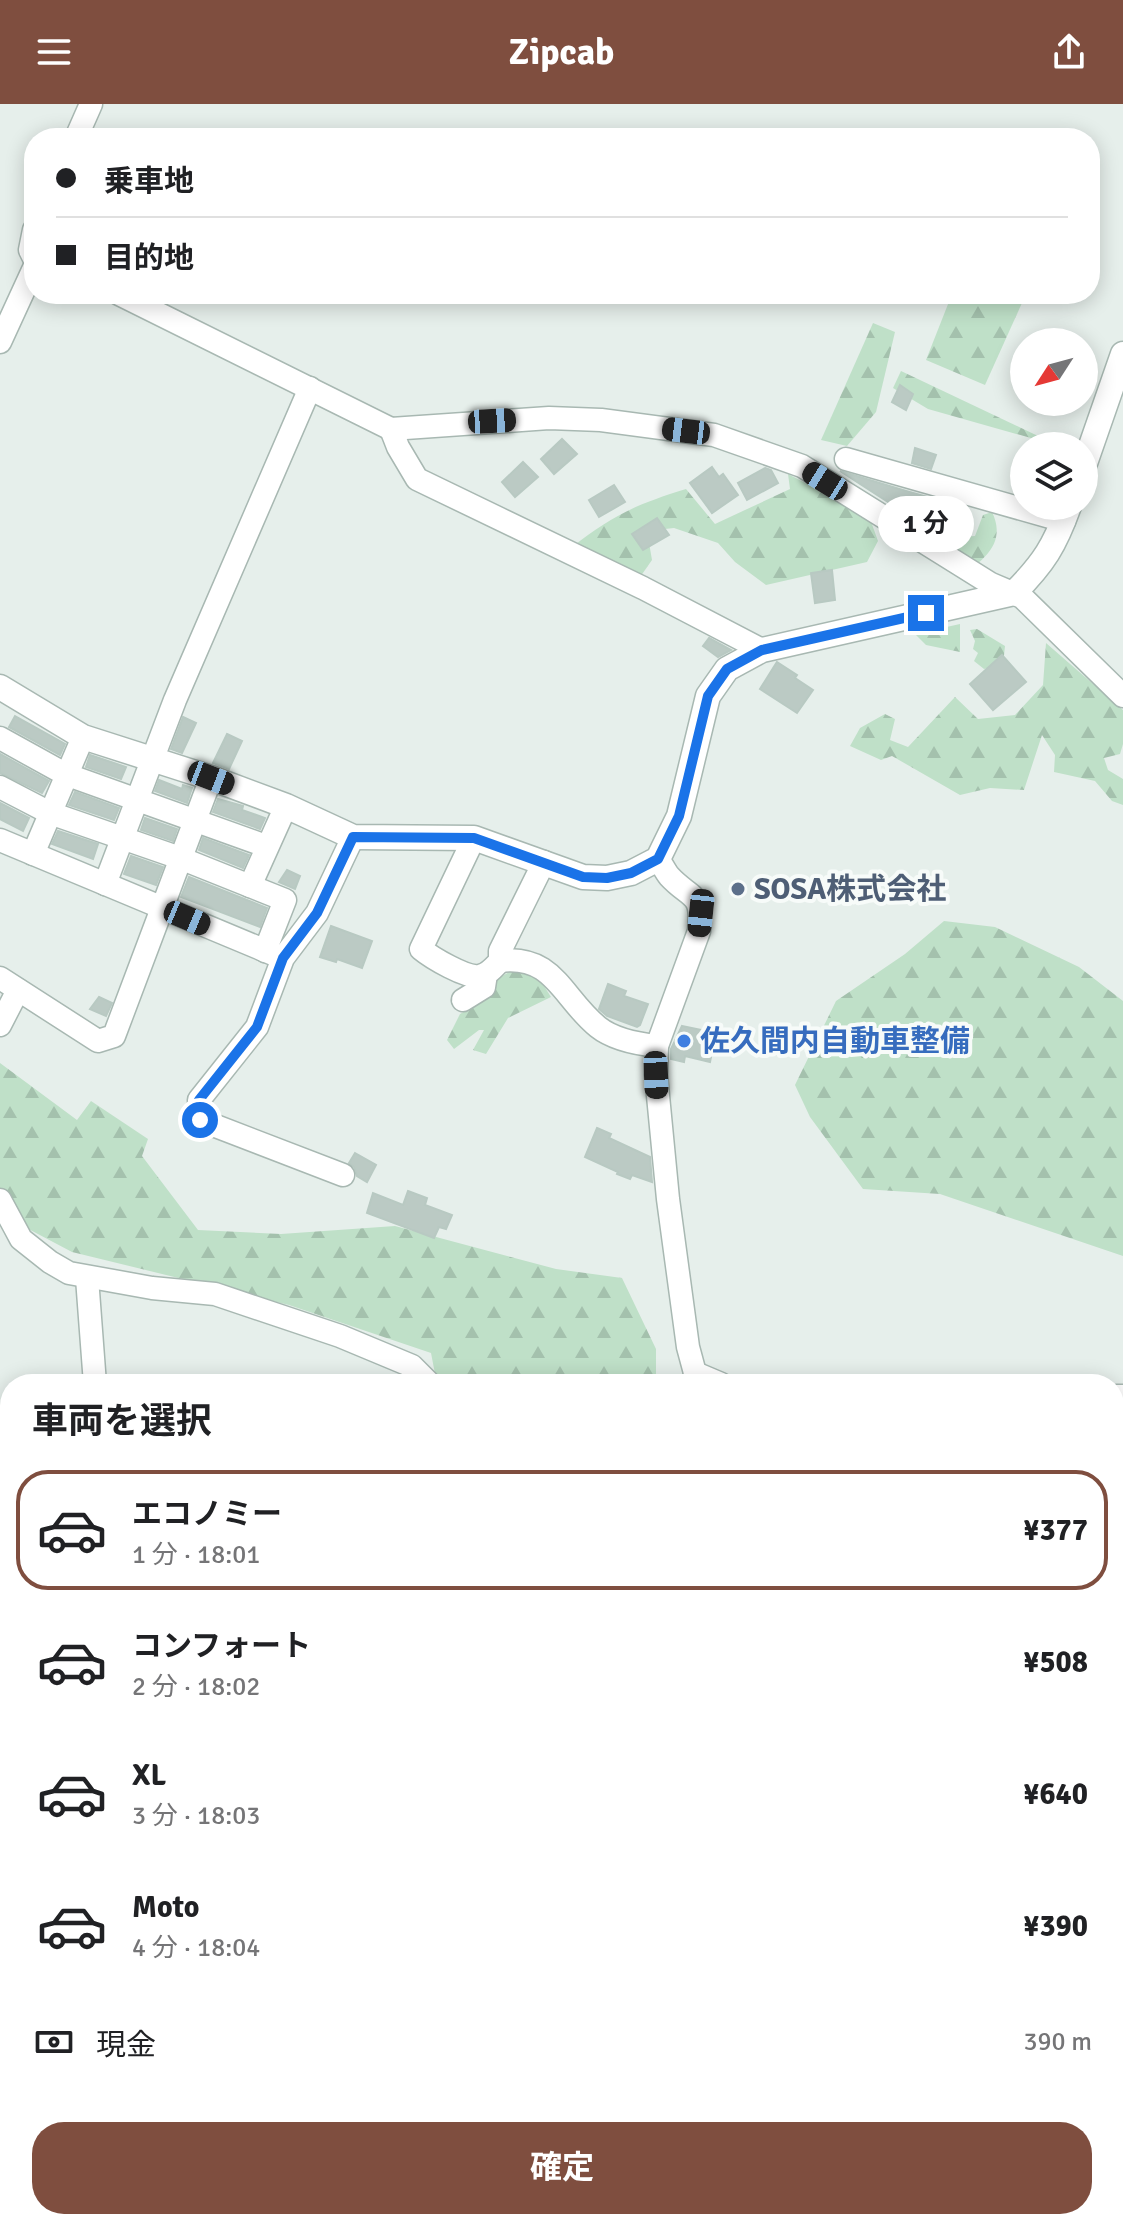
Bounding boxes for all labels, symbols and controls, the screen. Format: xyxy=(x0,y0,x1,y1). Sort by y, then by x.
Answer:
icon: menu xyxy=(32,30,76,74)
text: Zipcab xyxy=(509,30,614,75)
icon: share xyxy=(1047,30,1091,74)
text: 乗車地 xyxy=(104,163,194,200)
text: 目的地 xyxy=(104,240,194,277)
north arrow xyxy=(1010,328,1098,416)
map controls xyxy=(1010,328,1098,520)
car xyxy=(467,408,517,434)
car xyxy=(661,416,711,446)
button: layers xyxy=(1010,432,1098,520)
car xyxy=(798,458,852,504)
callout: 1 分 xyxy=(878,497,974,553)
text: 1 分 xyxy=(903,508,949,540)
route end xyxy=(908,595,944,631)
car xyxy=(184,758,238,798)
place label: SOSA株式会社 xyxy=(754,871,946,908)
marker: SOSA株式会社 xyxy=(729,880,747,898)
car xyxy=(687,888,715,938)
car xyxy=(160,898,214,938)
place label: 佐久間内自動車整備 xyxy=(700,1023,970,1060)
marker: 佐久間内自動車整備 xyxy=(675,1032,693,1050)
car xyxy=(643,1051,669,1099)
route start xyxy=(182,1102,218,1138)
text: 車両を選択 xyxy=(32,1399,212,1444)
icon: car xyxy=(36,1494,108,1566)
text: エコノミー xyxy=(132,1496,282,1533)
text: ¥377 xyxy=(1023,1512,1088,1549)
text: 1 分 · 18:01 xyxy=(132,1539,260,1571)
icon: car xyxy=(36,1626,108,1698)
text: コンフォート xyxy=(132,1628,311,1665)
text: ¥508 xyxy=(1023,1644,1088,1681)
text: 2 分 · 18:02 xyxy=(132,1671,260,1703)
text: XL xyxy=(132,1757,166,1794)
icon: car xyxy=(36,1758,108,1830)
text: ¥640 xyxy=(1023,1776,1088,1813)
text: 3 分 · 18:03 xyxy=(132,1800,260,1832)
text: Moto xyxy=(132,1889,199,1926)
icon: car xyxy=(36,1890,108,1962)
text: ¥390 xyxy=(1023,1908,1088,1945)
text: 4 分 · 18:04 xyxy=(132,1932,260,1964)
icon: cash xyxy=(32,2020,76,2064)
text: 390 m xyxy=(1023,2026,1092,2058)
text: 現金 xyxy=(96,2027,156,2064)
button: 確定 xyxy=(32,2122,1092,2214)

